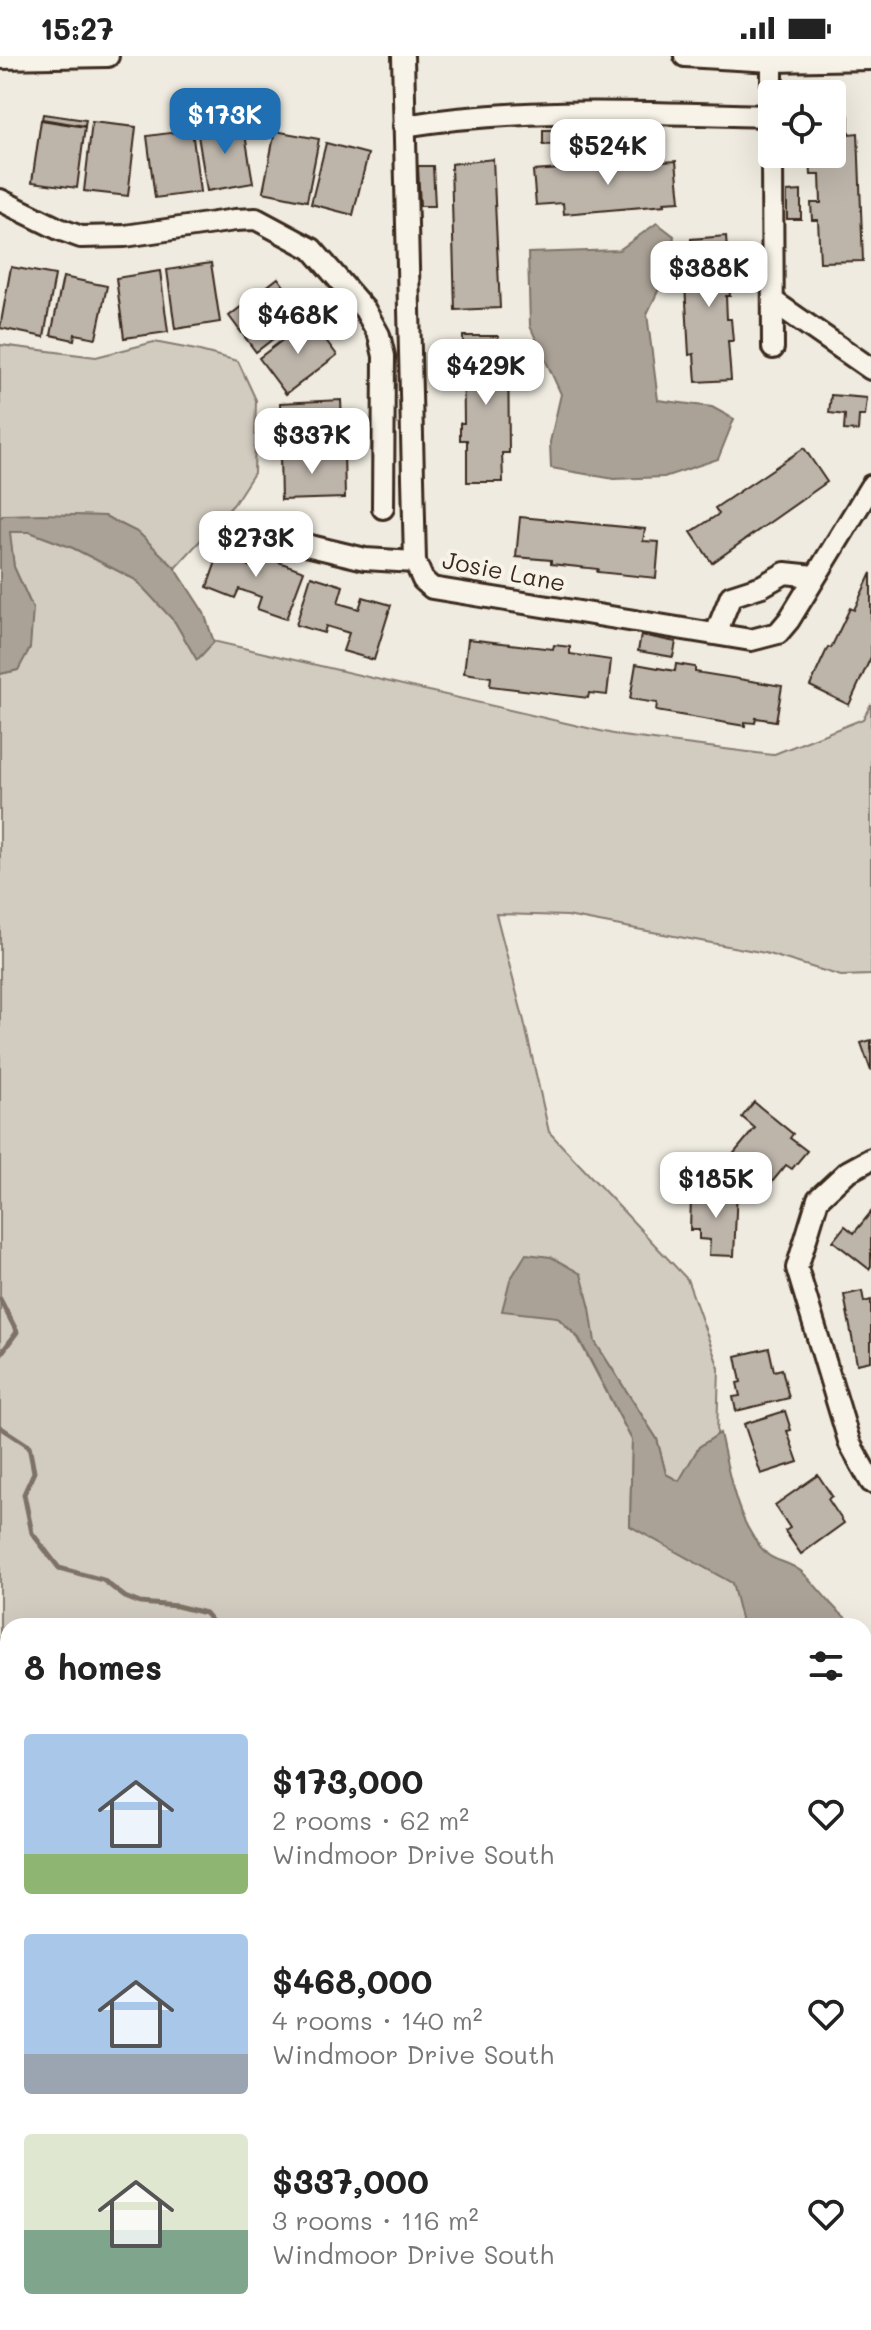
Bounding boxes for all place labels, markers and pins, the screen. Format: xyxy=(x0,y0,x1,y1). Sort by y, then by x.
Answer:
pin: $173K xyxy=(169,88,281,156)
pin: $524K xyxy=(552,119,664,187)
pin: $388K xyxy=(653,241,765,309)
pin: $468K xyxy=(242,288,354,356)
pin: $429K xyxy=(430,339,542,407)
pin: $337K xyxy=(256,408,368,476)
pin: $273K xyxy=(200,511,312,579)
pin: $185K xyxy=(660,1152,772,1220)

